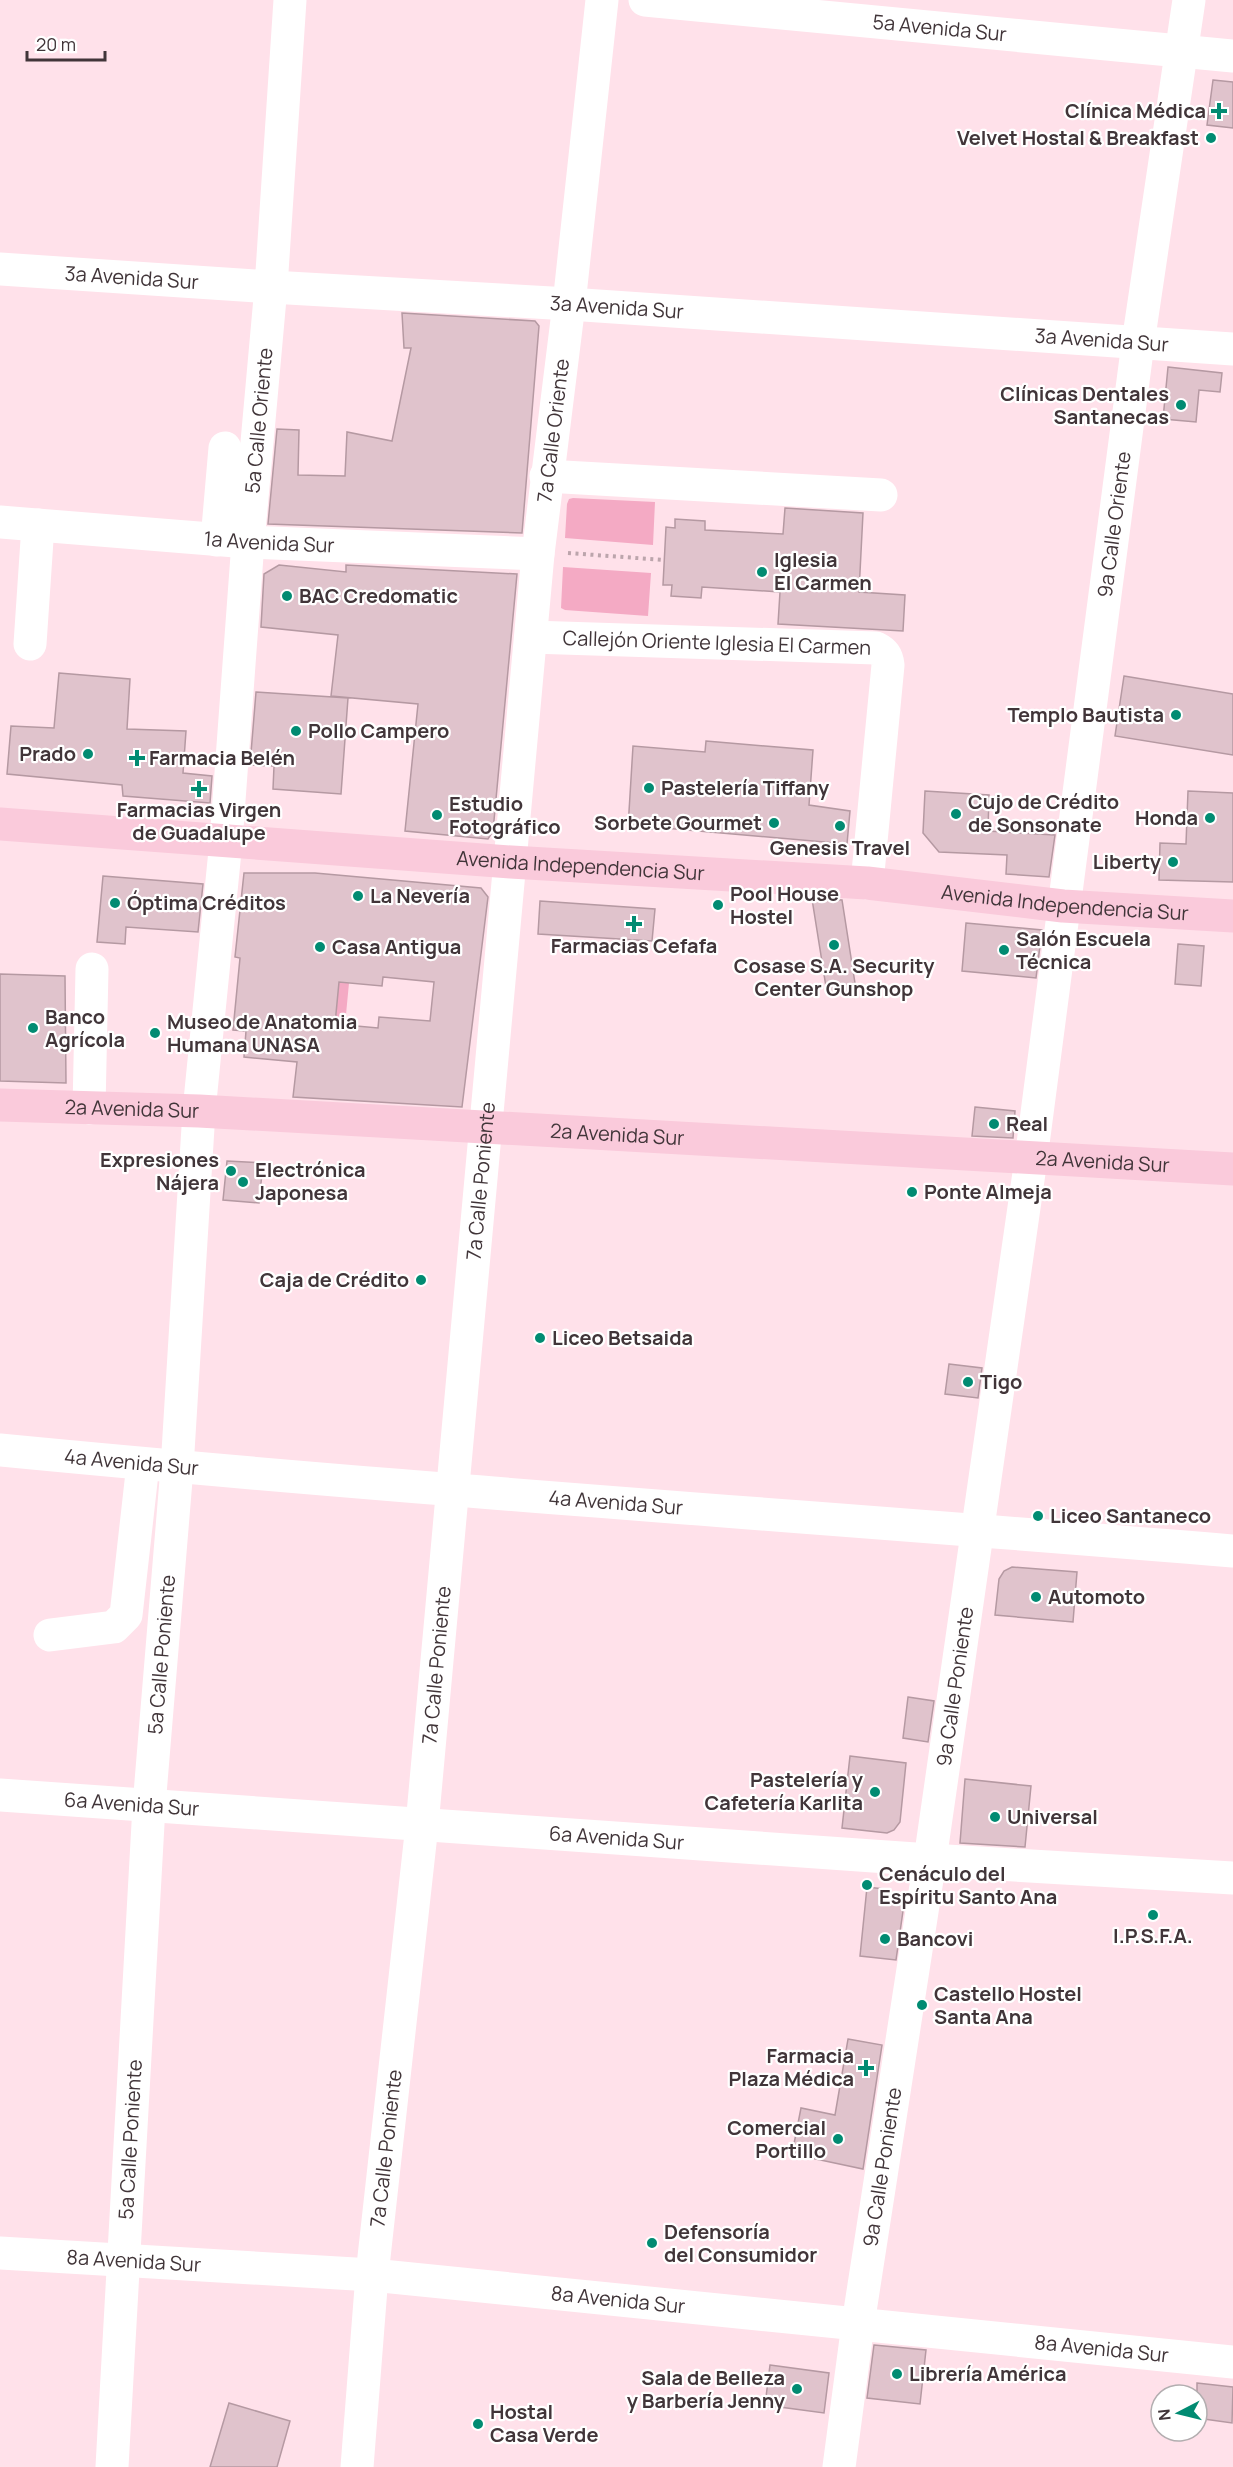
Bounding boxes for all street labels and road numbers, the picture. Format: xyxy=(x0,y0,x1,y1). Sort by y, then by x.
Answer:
street label: 5a Avenida Sur xyxy=(871,8,1008,47)
street label: 3a Avenida Sur xyxy=(64,259,200,295)
street label: 3a Avenida Sur xyxy=(549,289,685,325)
street label: 3a Avenida Sur xyxy=(1034,322,1170,358)
street label: 5a Calle Oriente xyxy=(238,346,278,494)
street label: 7a Calle Oriente xyxy=(531,357,575,504)
street label: 9a Calle Oriente xyxy=(1091,450,1137,599)
street label: 1a Avenida Sur xyxy=(203,524,335,559)
street label: Callejón Oriente Iglesia El Carmen xyxy=(562,624,871,661)
street label: Avenida Independencia Sur xyxy=(456,844,705,886)
street label: Avenida Independencia Sur xyxy=(940,878,1189,926)
street label: 2a Avenida Sur xyxy=(64,1093,200,1124)
street label: 7a Calle Poniente xyxy=(460,1101,501,1261)
street label: 2a Avenida Sur xyxy=(549,1117,685,1151)
street label: 2a Avenida Sur xyxy=(1035,1144,1170,1178)
street label: 4a Avenida Sur xyxy=(63,1442,200,1481)
street label: 4a Avenida Sur xyxy=(547,1483,684,1521)
street label: 5a Calle Poniente xyxy=(141,1574,181,1735)
street label: 7a Calle Poniente xyxy=(415,1585,457,1745)
street label: 9a Calle Poniente xyxy=(930,1605,979,1768)
street label: 6a Avenida Sur xyxy=(63,1786,200,1822)
street label: 6a Avenida Sur xyxy=(548,1819,685,1856)
street label: 5a Calle Poniente xyxy=(112,2059,148,2220)
street label: 7a Calle Poniente xyxy=(363,2068,408,2229)
street label: 9a Calle Poniente xyxy=(856,2085,908,2249)
street label: 8a Avenida Sur xyxy=(66,2243,202,2278)
street label: 8a Avenida Sur xyxy=(550,2279,687,2320)
street label: 8a Avenida Sur xyxy=(1033,2328,1170,2368)

